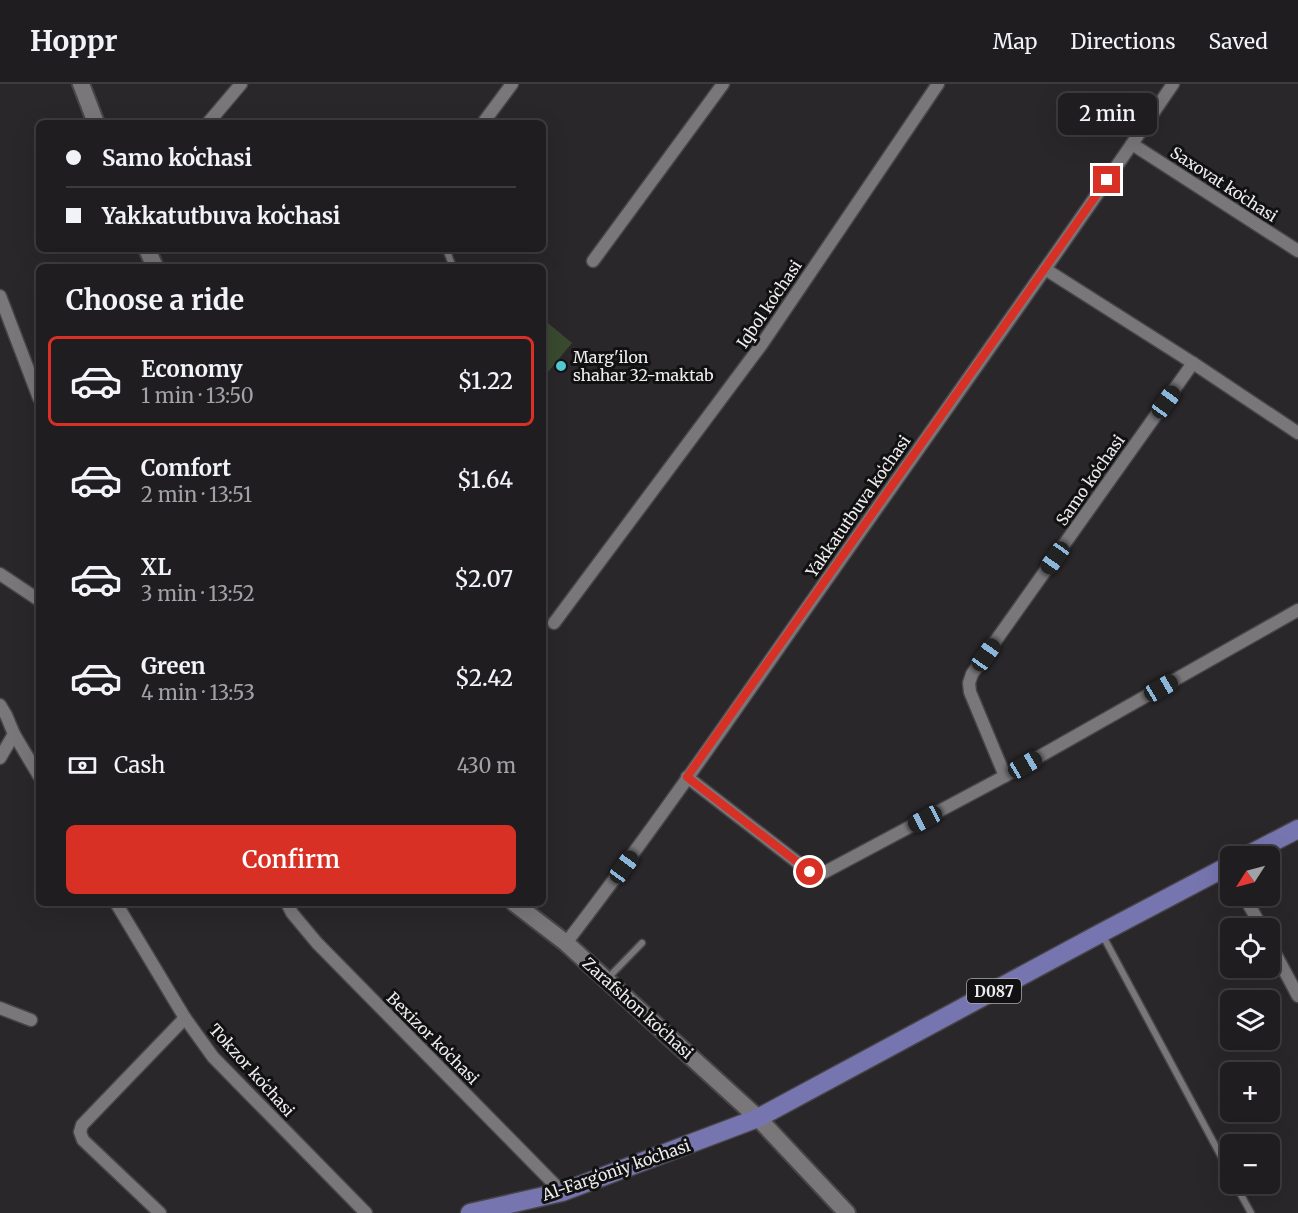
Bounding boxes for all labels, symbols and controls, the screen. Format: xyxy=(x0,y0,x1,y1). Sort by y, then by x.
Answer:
text: Hoppr xyxy=(30,23,118,59)
text: Map xyxy=(993,28,1037,55)
text: Directions xyxy=(1070,28,1175,55)
text: Saved xyxy=(1208,28,1268,55)
callout: 2 min xyxy=(1058,93,1156,135)
text: 2 min xyxy=(1079,101,1136,126)
street label: Saxovat koʻchasi xyxy=(1167,142,1281,226)
text: Samo koʻchasi xyxy=(102,144,252,172)
route end xyxy=(1093,166,1120,193)
text: Yakkatutbuva koʻchasi xyxy=(102,202,340,230)
street label: Iqbol koʻchasi xyxy=(732,256,806,352)
text: Choose a ride xyxy=(66,283,244,317)
place label: Marg'ilon shahar 32-maktab xyxy=(573,347,714,385)
icon: car xyxy=(69,354,123,408)
text: Economy xyxy=(141,355,242,383)
marker: Marg'ilon shahar 32-maktab xyxy=(554,359,568,373)
text: $1.22 xyxy=(458,367,513,395)
car xyxy=(1148,382,1184,422)
text: 1 min · 13:50 xyxy=(141,383,254,408)
street label: Yakkatutbuva koʻchasi xyxy=(801,431,915,582)
street label: Samo koʻchasi xyxy=(1051,431,1129,529)
icon: car xyxy=(69,453,123,507)
text: Comfort xyxy=(141,454,231,482)
text: $1.64 xyxy=(457,466,513,494)
text: 2 min · 13:51 xyxy=(141,482,252,507)
car xyxy=(1037,538,1073,578)
icon: car xyxy=(69,552,123,606)
text: XL xyxy=(141,553,171,581)
text: $2.07 xyxy=(454,565,513,593)
text: 3 min · 13:52 xyxy=(141,581,255,606)
car xyxy=(968,635,1004,675)
icon: car xyxy=(69,651,123,705)
text: Green xyxy=(141,652,205,680)
text: $2.42 xyxy=(455,664,513,692)
car xyxy=(1141,671,1181,705)
text: 4 min · 13:53 xyxy=(141,680,255,705)
car xyxy=(1005,748,1045,782)
icon: cash xyxy=(66,749,99,782)
text: Cash xyxy=(114,751,165,779)
text: 430 m xyxy=(457,753,516,778)
car xyxy=(905,803,945,835)
button: Confirm xyxy=(66,825,516,894)
north arrow xyxy=(1220,846,1280,906)
map controls xyxy=(1220,846,1280,1194)
car xyxy=(606,847,642,887)
route start xyxy=(796,858,823,885)
button: locate xyxy=(1220,918,1280,978)
street label: Zarafshon koʻchasi xyxy=(579,953,697,1063)
road number: D087 xyxy=(967,979,1021,1003)
street label: Bexizor koʻchasi xyxy=(383,988,483,1088)
button: layers xyxy=(1220,990,1280,1050)
street label: Tokzor koʻchasi xyxy=(205,1019,299,1121)
button: + xyxy=(1220,1062,1280,1122)
button: − xyxy=(1220,1134,1280,1194)
street label: Al-Fargʻoniy koʻchasi xyxy=(538,1135,693,1205)

